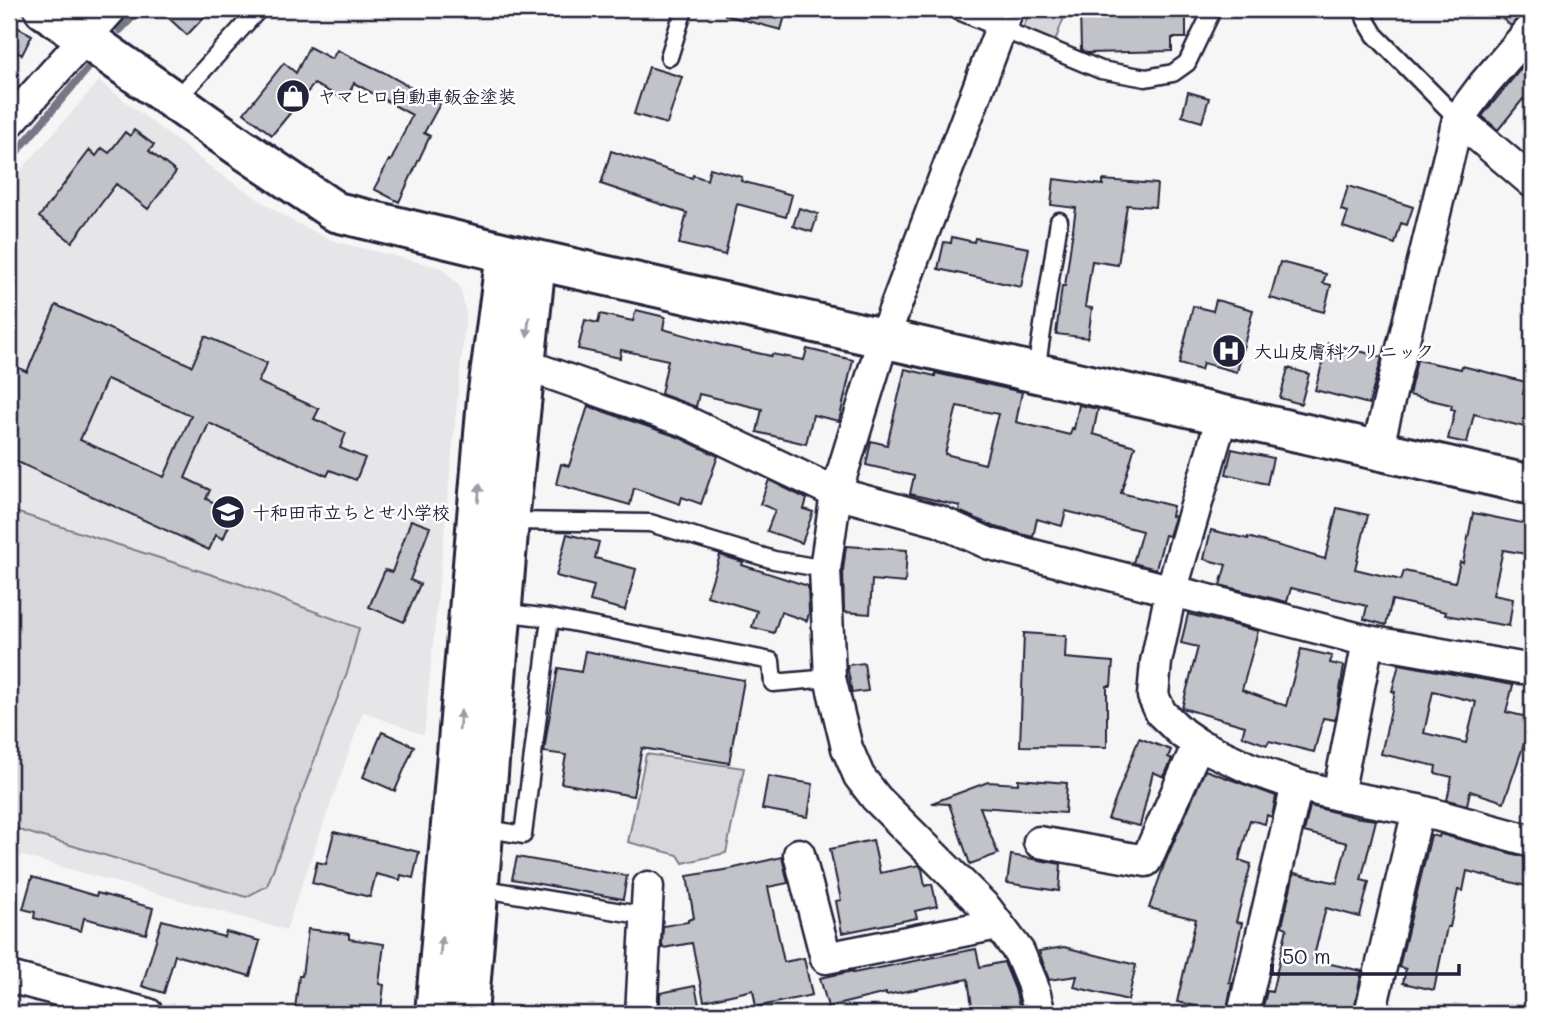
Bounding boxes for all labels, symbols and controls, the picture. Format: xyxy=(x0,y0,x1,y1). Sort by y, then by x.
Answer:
shop icon: ヤマヒロ自動車鈑金塗装 xyxy=(274,77,312,115)
place label: ヤマヒロ自動車鈑金塗装 xyxy=(318,84,516,108)
one-way arrow xyxy=(522,317,533,339)
hospital icon: 大山皮膚科クリニック xyxy=(1210,332,1248,370)
place label: 大山皮膚科クリニック xyxy=(1254,339,1434,363)
one-way arrow xyxy=(474,482,485,504)
school or university icon: 十和田市立ちとせ小学校 xyxy=(209,493,247,531)
place label: 十和田市立ちとせ小学校 xyxy=(252,500,450,524)
one-way arrow xyxy=(455,708,466,730)
scale bar xyxy=(1272,932,1459,976)
one-way arrow xyxy=(436,935,447,957)
text: 50 m xyxy=(1282,942,1331,969)

